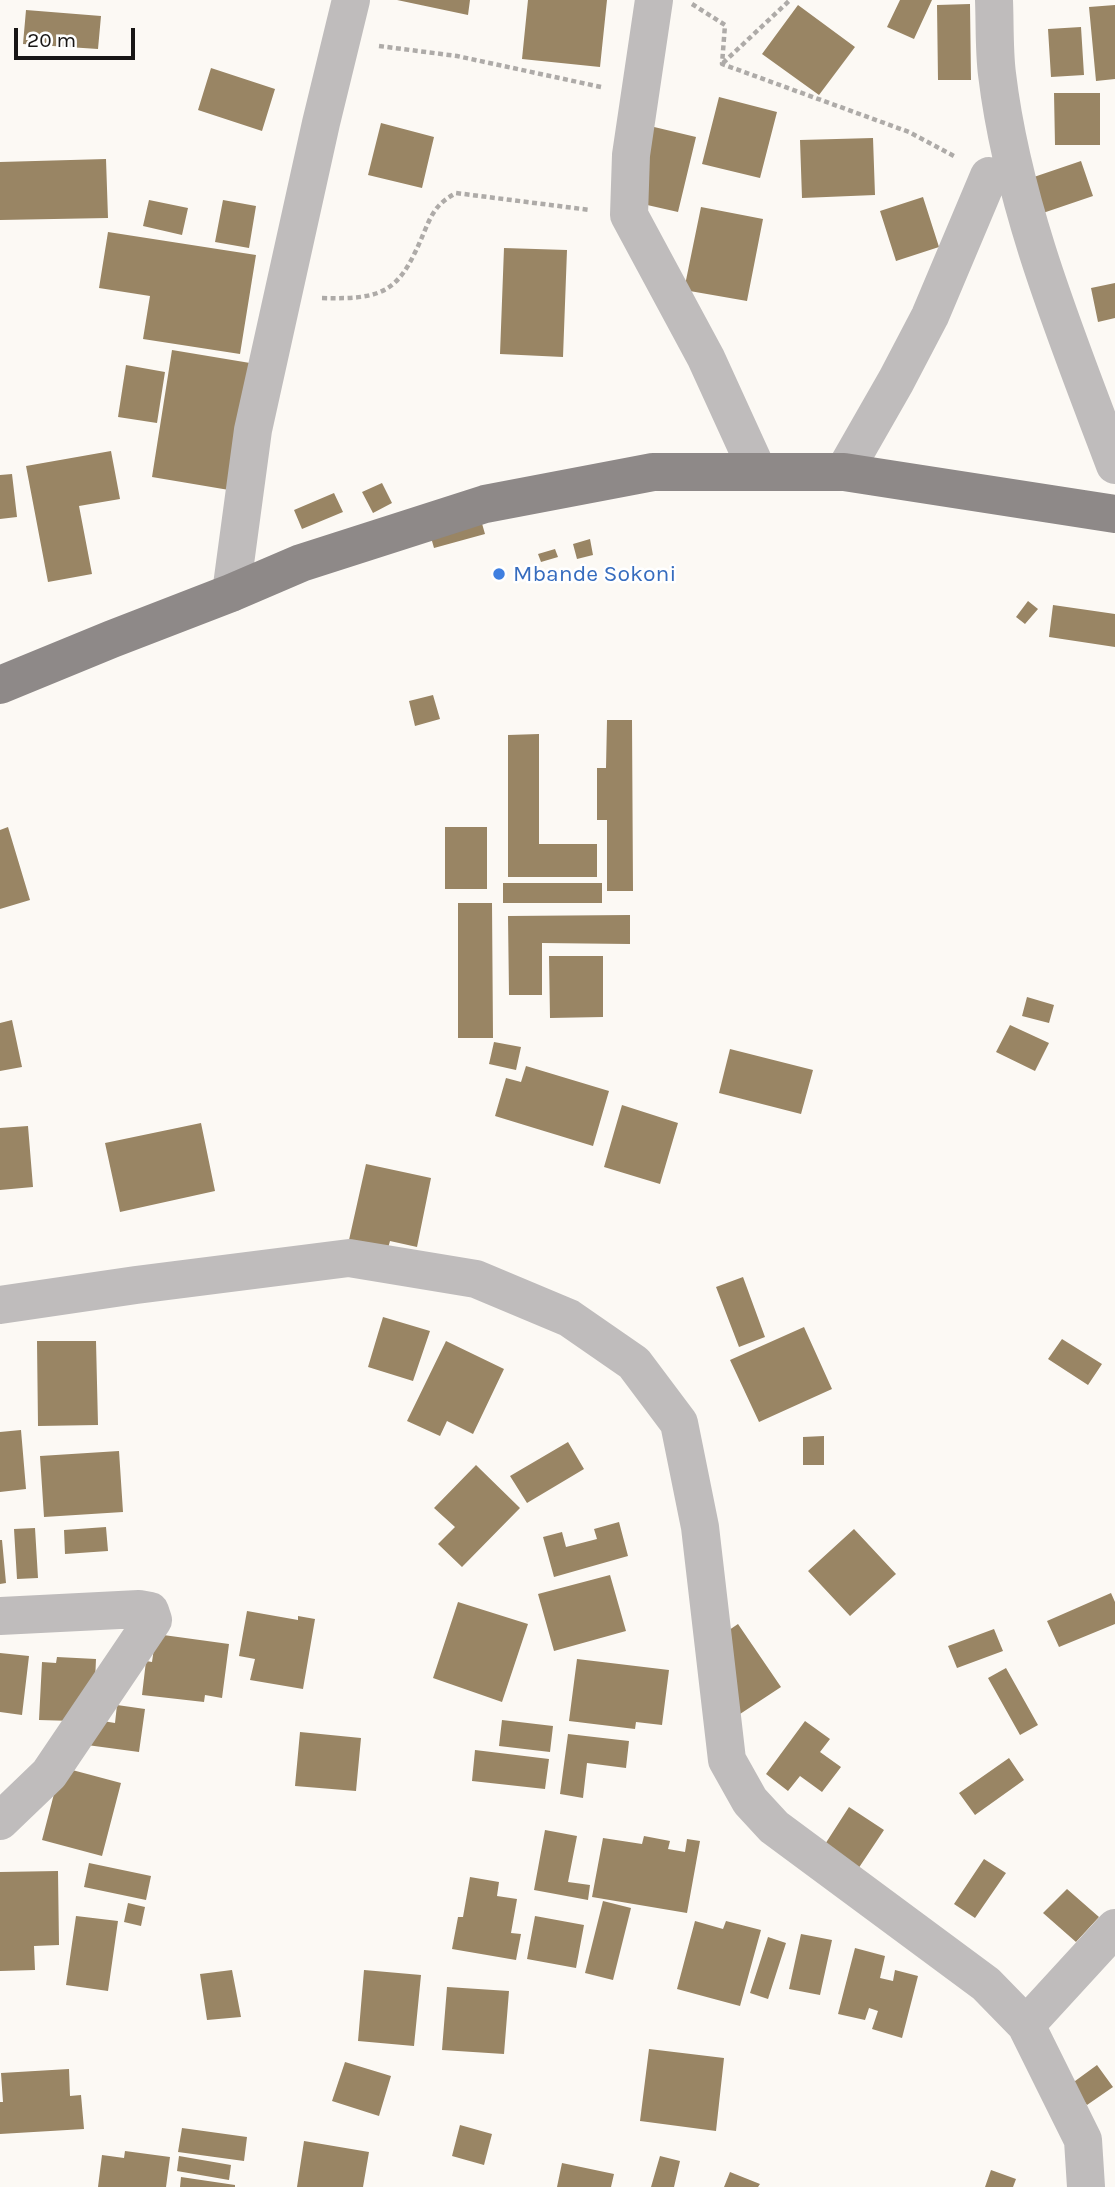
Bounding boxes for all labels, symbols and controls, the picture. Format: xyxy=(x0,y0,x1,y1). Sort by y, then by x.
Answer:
scale bar xyxy=(18,14,138,58)
text: 20 m xyxy=(27,28,76,52)
place label: Mbande Sokoni xyxy=(513,560,676,588)
marker: Mbande Sokoni xyxy=(491,566,507,582)

